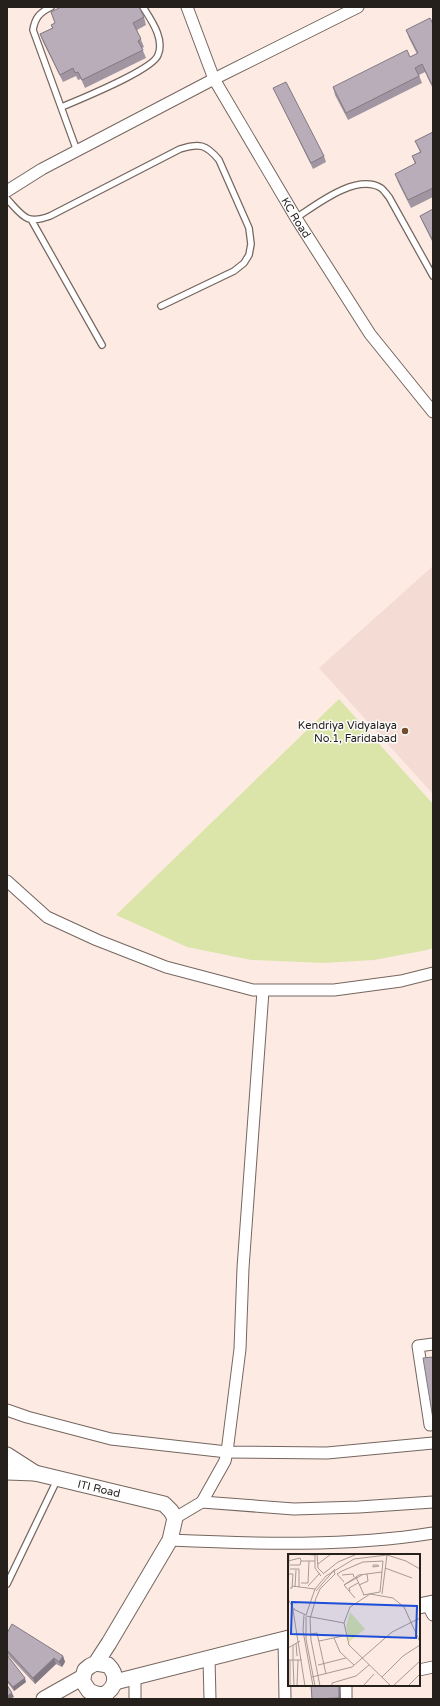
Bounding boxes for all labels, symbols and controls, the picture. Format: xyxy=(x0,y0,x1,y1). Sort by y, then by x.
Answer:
street label: KC Road xyxy=(278,195,313,241)
place label: Kendriya Vidyalaya No.1, Faridabad xyxy=(298,719,397,745)
marker: Kendriya Vidyalaya No.1, Faridabad xyxy=(400,726,410,736)
street label: ITI Road xyxy=(76,1477,122,1500)
inset map xyxy=(288,1554,420,1686)

